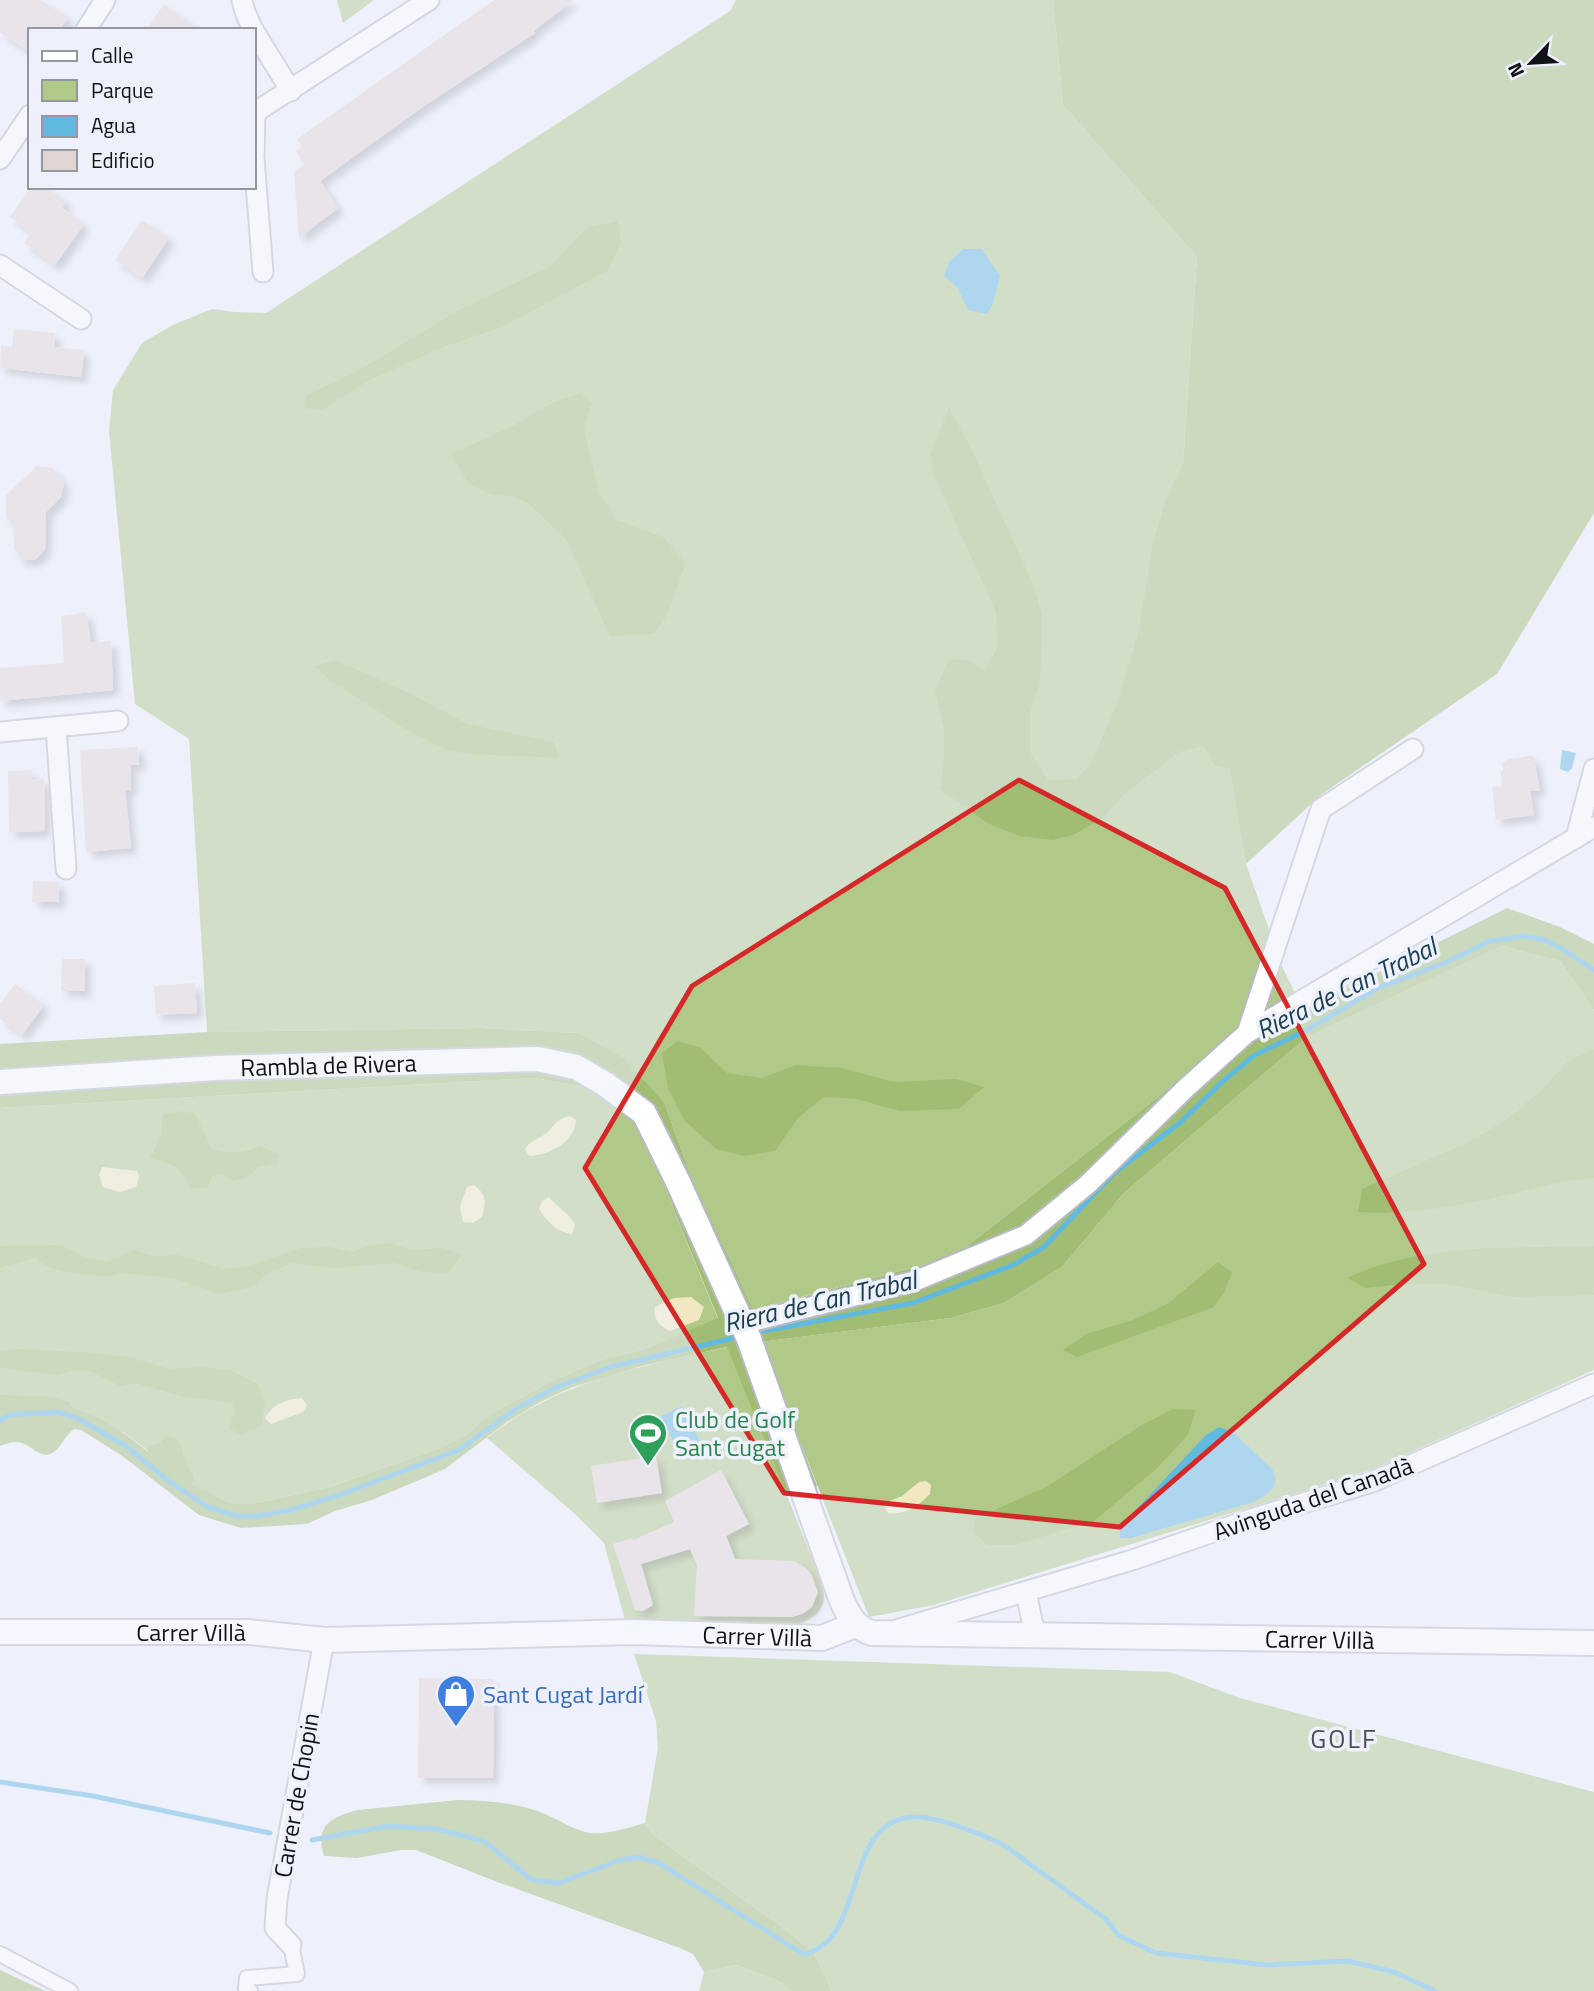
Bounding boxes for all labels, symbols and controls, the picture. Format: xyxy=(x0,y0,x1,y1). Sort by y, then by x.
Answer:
legend xyxy=(28,28,256,189)
north arrow xyxy=(1496,28,1566,98)
text: Calle xyxy=(91,39,133,71)
text: N xyxy=(1499,58,1531,82)
text: Parque xyxy=(91,74,154,106)
text: Agua xyxy=(91,109,136,141)
text: Edificio xyxy=(91,144,155,176)
water label: Riera de Can Trabal xyxy=(1249,926,1446,1049)
street label: Rambla de Rivera xyxy=(240,1044,417,1085)
water label: Riera de Can Trabal xyxy=(720,1259,924,1342)
place label: Club de Golf Sant Cugat xyxy=(675,1401,795,1465)
sports icon: Club de Golf Sant Cugat xyxy=(627,1412,669,1467)
street label: Avinguda del Canadà xyxy=(1208,1447,1418,1549)
street label: Carrer Villà xyxy=(136,1614,246,1650)
street label: Carrer Villà xyxy=(702,1616,813,1656)
street label: Carrer Villà xyxy=(1265,1620,1375,1658)
shop icon: Sant Cugat Jardí xyxy=(435,1673,477,1728)
place label: Sant Cugat Jardí xyxy=(483,1676,645,1712)
street label: Carrer de Chopin xyxy=(264,1710,328,1880)
district label: GOLF xyxy=(1310,1719,1378,1758)

